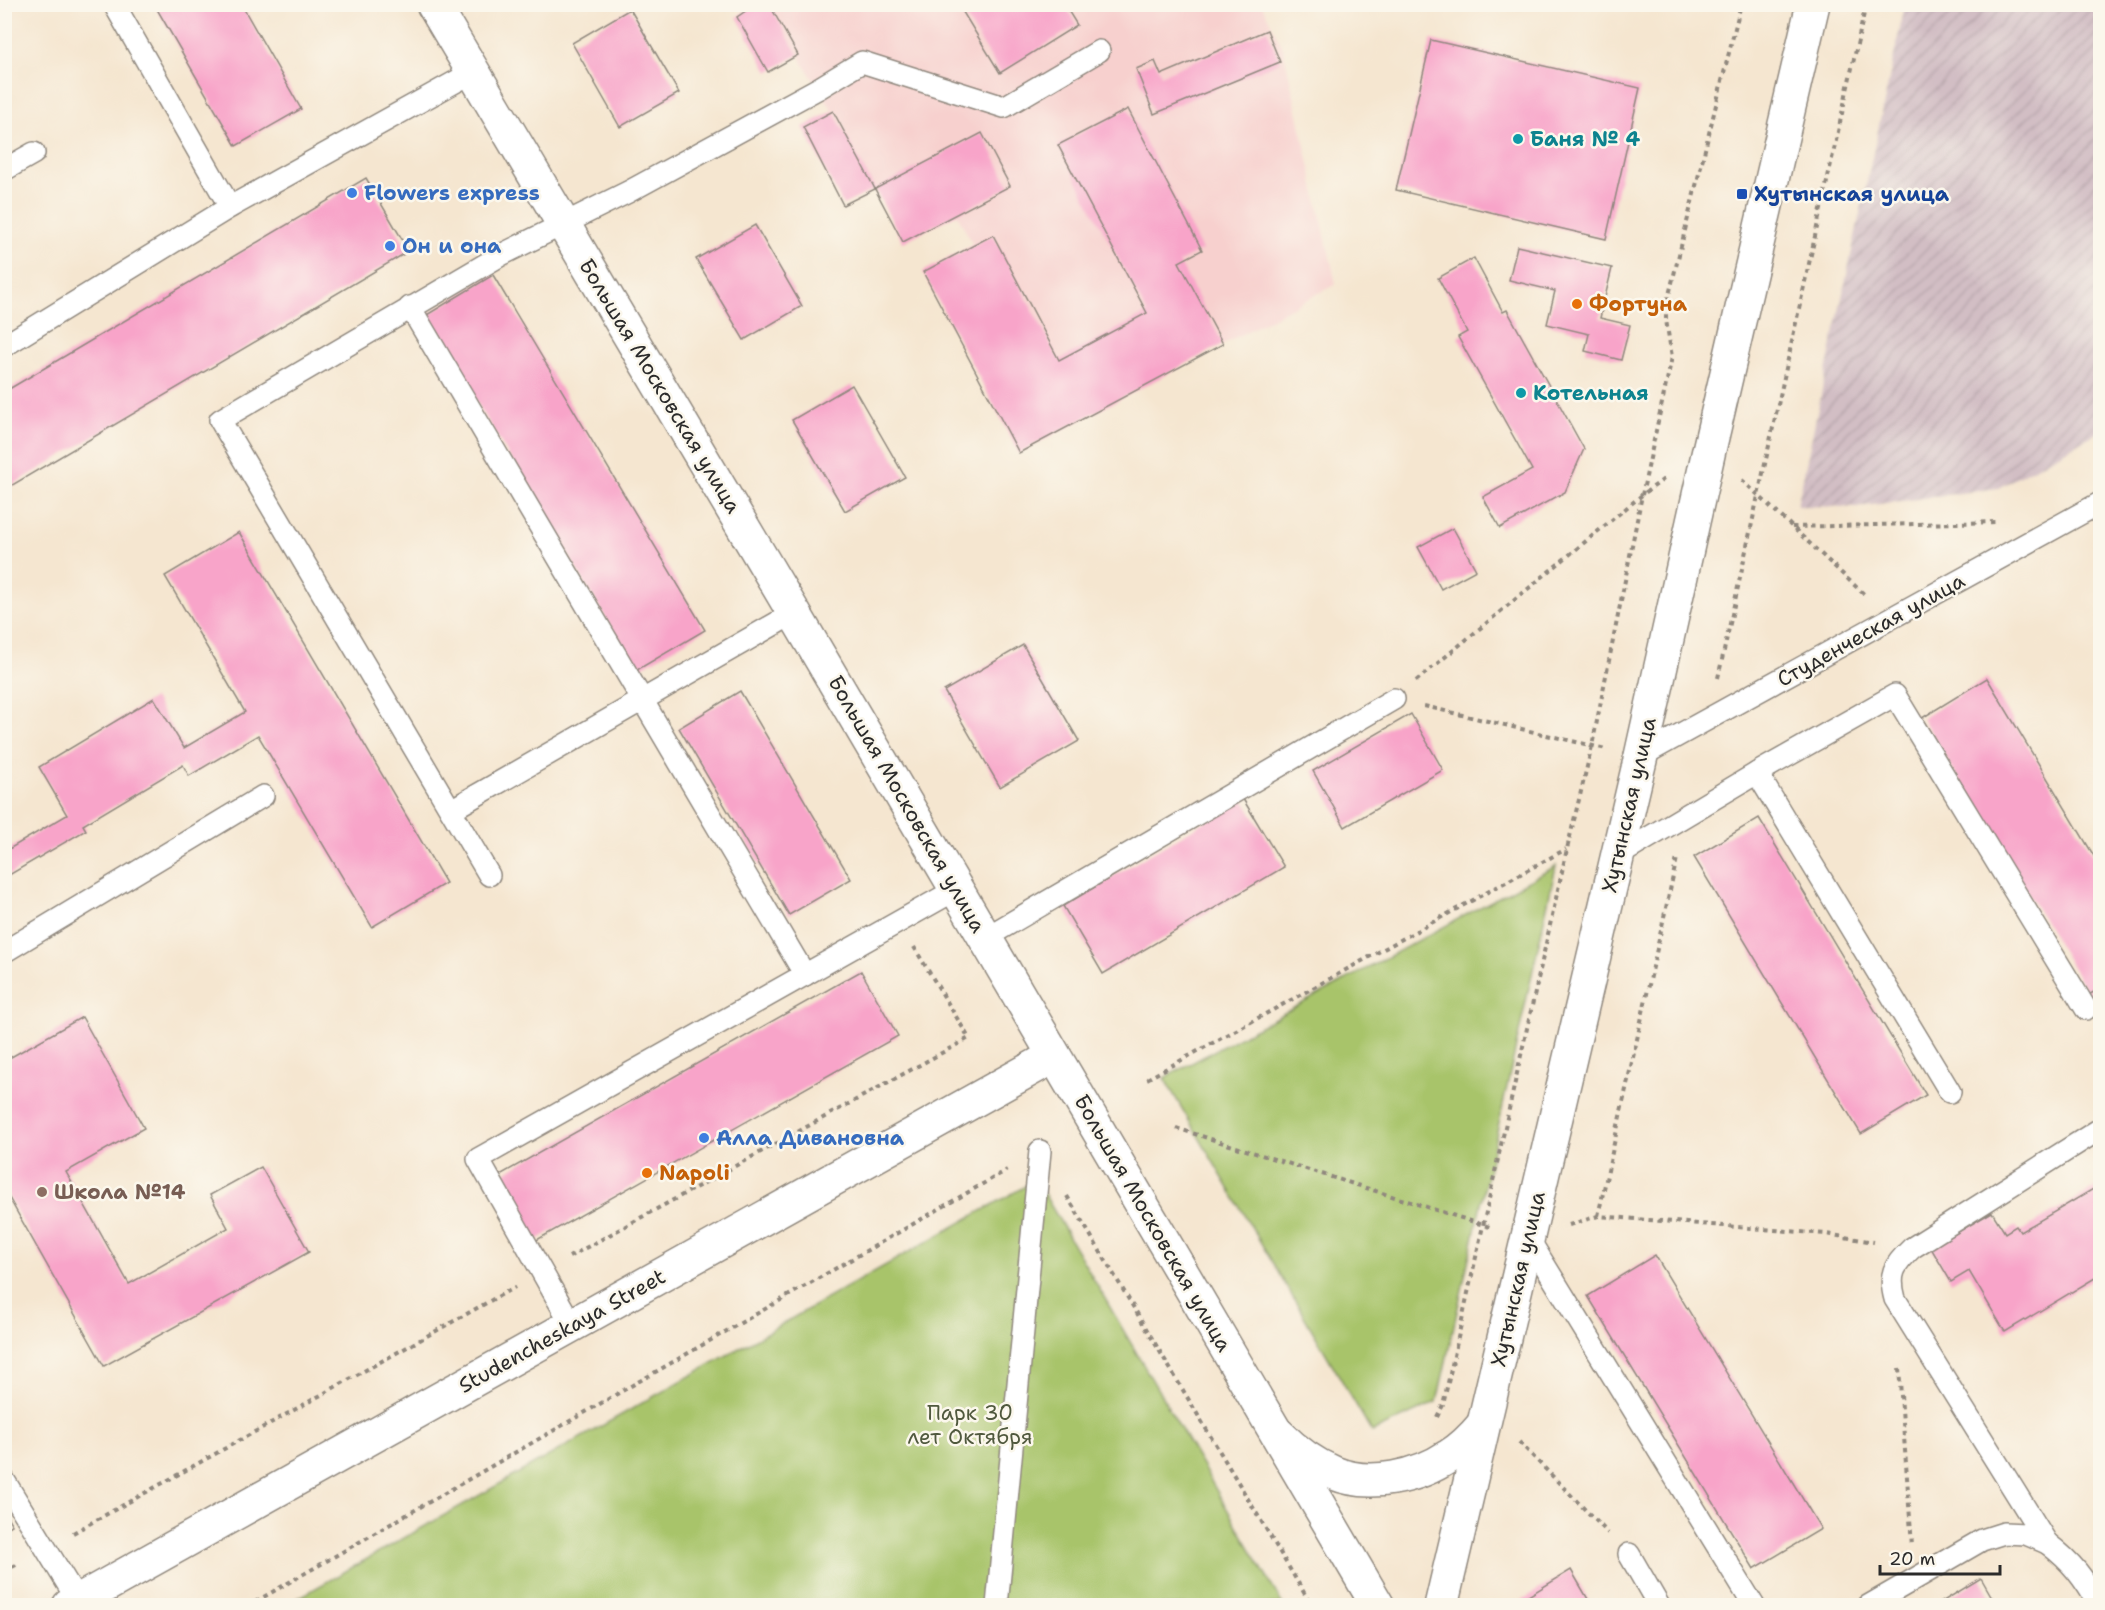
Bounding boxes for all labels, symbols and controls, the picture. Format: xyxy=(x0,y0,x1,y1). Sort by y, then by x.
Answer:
place label: Баня № 4 xyxy=(1530,125,1640,153)
marker: Баня № 4 xyxy=(1511,132,1525,146)
place label: Flowers express xyxy=(364,179,540,207)
place label: Хутынская улица xyxy=(1754,180,1950,208)
marker: Flowers express xyxy=(345,186,359,200)
marker: Хутынская улица xyxy=(1735,187,1749,201)
place label: Он и она xyxy=(402,232,502,260)
marker: Он и она xyxy=(383,239,397,253)
street label: Большая Московская улица xyxy=(573,253,747,519)
place label: Фортуна xyxy=(1589,290,1688,318)
marker: Фортуна xyxy=(1570,297,1584,311)
place label: Котельная xyxy=(1533,379,1649,407)
marker: Котельная xyxy=(1514,386,1528,400)
street label: Студенческая улица xyxy=(1772,567,1970,693)
street label: Большая Московская улица xyxy=(822,670,992,938)
street label: Хутынская улица xyxy=(1595,715,1663,895)
street label: Большая Московская улица xyxy=(1068,1089,1238,1357)
place label: Алла Дивановна xyxy=(716,1124,905,1152)
marker: Алла Дивановна xyxy=(697,1131,711,1145)
place label: Napoli xyxy=(659,1159,730,1187)
marker: Napoli xyxy=(640,1166,654,1180)
place label: Школа №14 xyxy=(54,1178,186,1206)
marker: Школа №14 xyxy=(35,1185,49,1199)
street label: Хутынская улица xyxy=(1484,1189,1552,1369)
street label: Studencheskaya Street xyxy=(453,1262,671,1400)
park label: Парк 30 лет Октября xyxy=(907,1399,1033,1451)
scale bar xyxy=(1880,1538,2000,1576)
text: 20 m xyxy=(1889,1547,1935,1571)

